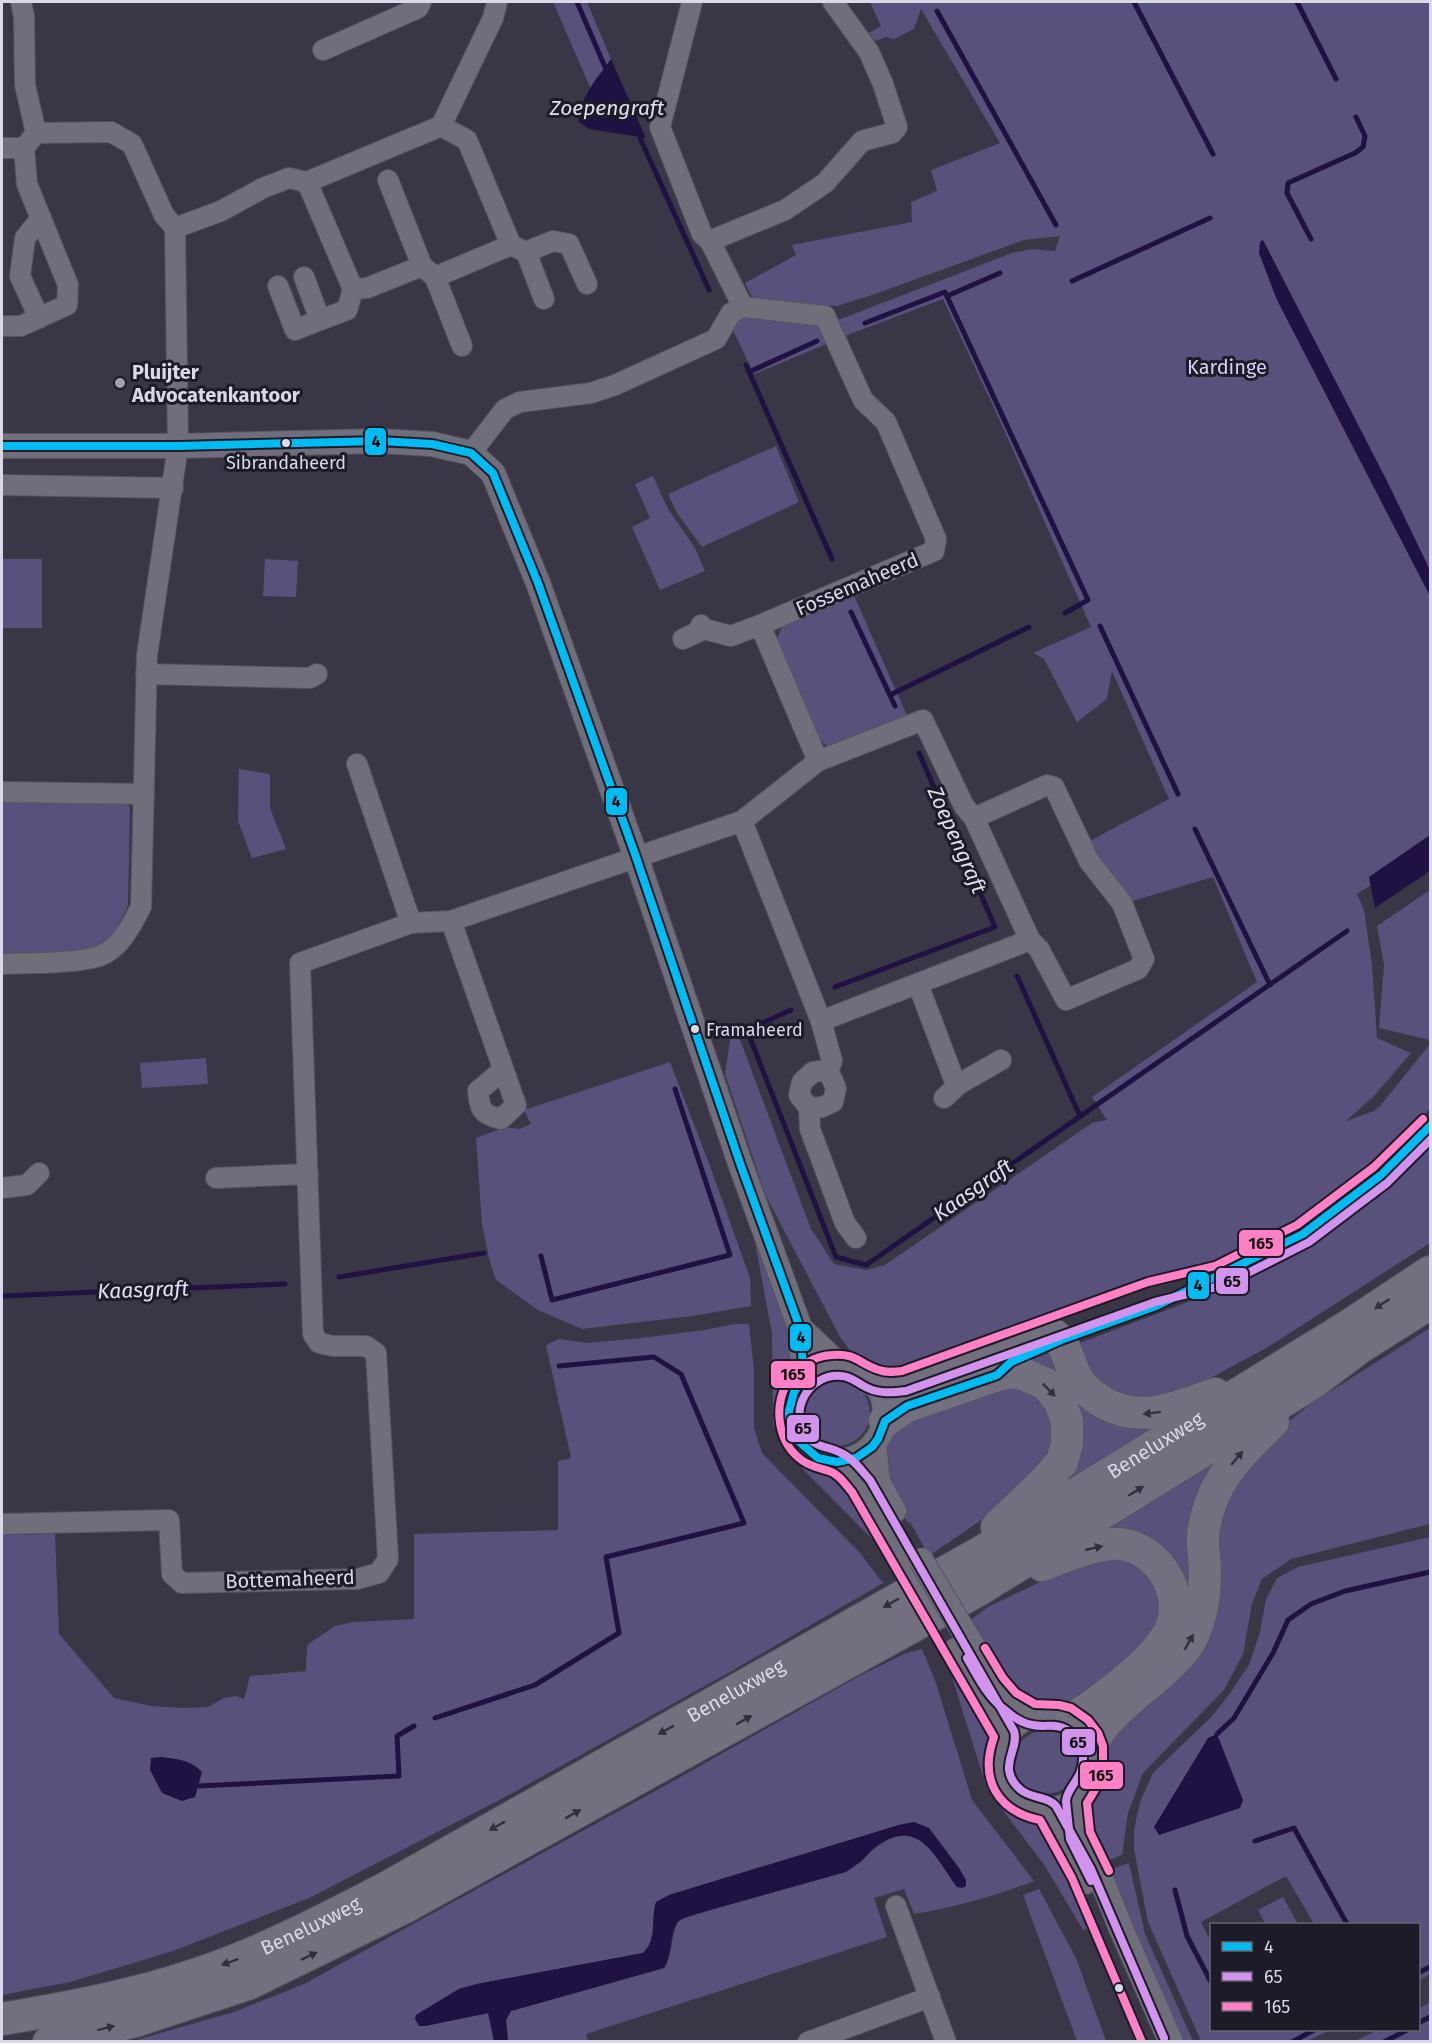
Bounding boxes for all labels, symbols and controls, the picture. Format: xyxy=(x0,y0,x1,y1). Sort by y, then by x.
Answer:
water label: Zoepengraft xyxy=(549,95,665,121)
park label: Kardinge xyxy=(1187,355,1267,379)
place label: Pluijter Advocatenkantoor xyxy=(131,360,301,407)
marker: Pluijter Advocatenkantoor xyxy=(113,376,127,390)
line badge: 4 xyxy=(364,427,387,456)
text: 4 xyxy=(371,432,381,451)
marker: Sibrandaheerd xyxy=(280,437,292,449)
place label: Sibrandaheerd xyxy=(226,452,346,474)
street label: Fossemaheerd xyxy=(792,547,922,621)
water label: Zoepengraft xyxy=(921,782,992,898)
line badge: 4 xyxy=(605,787,628,816)
text: 4 xyxy=(611,792,621,811)
place label: Framaheerd xyxy=(706,1019,803,1041)
marker: Framaheerd xyxy=(689,1023,701,1035)
water label: Kaasgraft xyxy=(928,1153,1018,1227)
line badge: 165 xyxy=(1238,1229,1284,1257)
text: 165 xyxy=(1249,1234,1274,1253)
line badge: 65 xyxy=(1215,1267,1249,1295)
line badge: 4 xyxy=(1187,1271,1210,1300)
text: 65 xyxy=(1223,1272,1241,1291)
water label: Kaasgraft xyxy=(97,1275,190,1305)
text: 4 xyxy=(1193,1276,1203,1295)
one-way arrow xyxy=(1374,1298,1390,1310)
line badge: 4 xyxy=(789,1323,812,1352)
text: 4 xyxy=(796,1328,806,1347)
line badge: 165 xyxy=(770,1360,816,1389)
text: 165 xyxy=(781,1365,806,1384)
one-way arrow xyxy=(1042,1382,1056,1397)
street label: Beneluxweg xyxy=(1103,1406,1208,1484)
one-way arrow xyxy=(1143,1408,1162,1417)
line badge: 65 xyxy=(786,1414,820,1443)
text: 65 xyxy=(794,1419,812,1438)
one-way arrow xyxy=(1230,1451,1243,1466)
one-way arrow xyxy=(1128,1486,1144,1497)
one-way arrow xyxy=(1085,1543,1103,1553)
street label: Bottemaheerd xyxy=(225,1565,355,1593)
one-way arrow xyxy=(882,1598,899,1608)
one-way arrow xyxy=(1184,1633,1194,1650)
street label: Beneluxweg xyxy=(683,1653,790,1728)
one-way arrow xyxy=(736,1715,753,1725)
one-way arrow xyxy=(658,1725,675,1735)
line badge: 65 xyxy=(1061,1728,1096,1756)
text: 65 xyxy=(1069,1733,1087,1752)
line badge: 165 xyxy=(1079,1761,1124,1790)
text: 165 xyxy=(1089,1766,1114,1785)
one-way arrow xyxy=(565,1809,582,1819)
one-way arrow xyxy=(488,1820,505,1830)
street label: Beneluxweg xyxy=(257,1891,365,1960)
legend xyxy=(1210,1923,1420,2031)
text: 4 xyxy=(1264,1936,1274,1958)
one-way arrow xyxy=(300,1951,317,1960)
one-way arrow xyxy=(221,1957,239,1967)
text: 65 xyxy=(1264,1966,1283,1988)
unlabelled marker xyxy=(1113,1982,1125,1994)
text: 165 xyxy=(1264,1996,1290,2018)
one-way arrow xyxy=(97,2023,115,2032)

